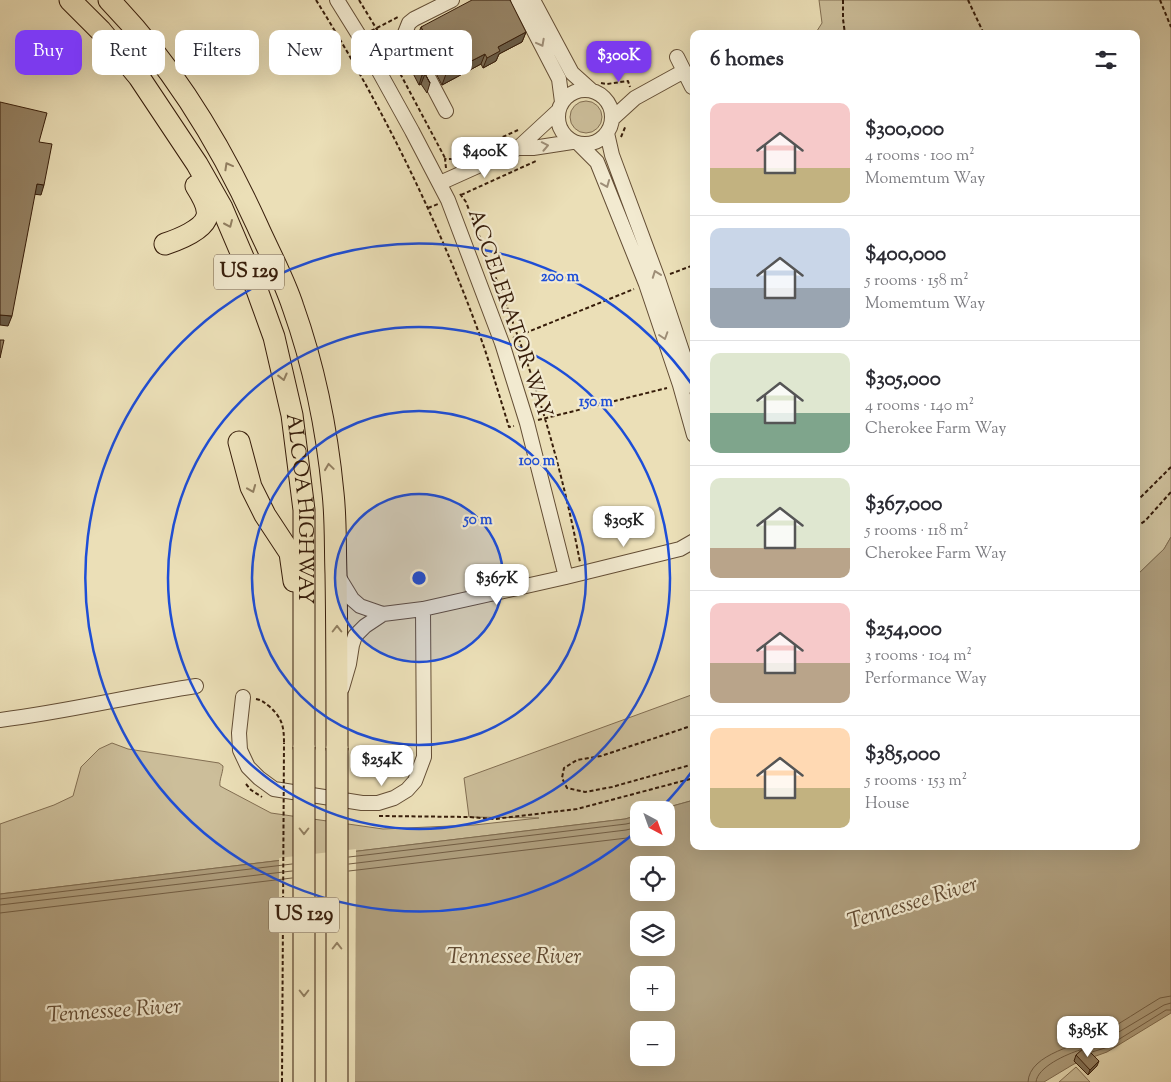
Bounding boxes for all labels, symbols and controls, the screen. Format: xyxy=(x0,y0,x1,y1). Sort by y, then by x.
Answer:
chip: Buy xyxy=(15,30,82,75)
chip: Rent xyxy=(92,30,165,75)
chip: Filters xyxy=(175,30,259,75)
chip: New xyxy=(269,30,341,75)
chip: Apartment xyxy=(351,30,472,75)
one-way arrow xyxy=(535,38,545,47)
pin: $300K xyxy=(584,41,654,83)
text: $300K xyxy=(597,45,641,68)
text: 6 homes xyxy=(710,45,784,75)
icon: filters xyxy=(1092,46,1120,74)
text: $300,000 xyxy=(865,115,944,145)
icon: home xyxy=(750,123,810,183)
pin: $400K xyxy=(450,136,520,179)
text: $400K xyxy=(463,141,507,164)
one-way arrow xyxy=(541,141,550,151)
text: 4 rooms · 100 m² xyxy=(865,145,975,168)
one-way arrow xyxy=(225,163,235,172)
text: Momemtum Way xyxy=(865,168,985,191)
one-way arrow xyxy=(600,179,610,188)
street label: ACCELERATOR WAY xyxy=(459,205,559,423)
one-way arrow xyxy=(222,219,233,228)
text: $400,000 xyxy=(865,240,946,270)
icon: home xyxy=(750,248,810,308)
road number: US 129 xyxy=(214,254,284,290)
text: 200 m xyxy=(541,267,580,288)
one-way arrow xyxy=(652,270,662,279)
text: 5 rooms · 158 m² xyxy=(865,270,969,293)
text: Momemtum Way xyxy=(865,293,985,316)
one-way arrow xyxy=(658,331,668,339)
text: $305,000 xyxy=(865,365,941,395)
one-way arrow xyxy=(277,373,288,382)
icon: home xyxy=(750,373,810,433)
text: 150 m xyxy=(579,392,613,413)
text: 4 rooms · 140 m² xyxy=(865,395,974,418)
street label: ALCOA HIGHWAY xyxy=(277,411,319,604)
text: Cherokee Farm Way xyxy=(865,418,1006,441)
text: 100 m xyxy=(519,451,556,472)
one-way arrow xyxy=(325,462,335,471)
one-way arrow xyxy=(246,484,257,493)
text: $367,000 xyxy=(865,490,942,520)
icon: home xyxy=(750,498,810,558)
pin: $305K xyxy=(589,506,659,548)
text: 50 m xyxy=(463,510,493,531)
text: $305K xyxy=(604,510,644,533)
text: 5 rooms · 118 m² xyxy=(865,520,969,543)
text: Cherokee Farm Way xyxy=(865,543,1006,566)
pin: $367K xyxy=(462,564,532,606)
text: $367K xyxy=(476,568,518,591)
centre of rings xyxy=(410,569,428,587)
text: $254,000 xyxy=(865,615,942,645)
icon: home xyxy=(750,623,810,683)
one-way arrow xyxy=(332,625,342,632)
text: 3 rooms · 104 m² xyxy=(865,645,972,668)
text: Performance Way xyxy=(865,668,987,691)
text: $385,000 xyxy=(865,740,940,770)
pin: $254K xyxy=(347,744,417,787)
icon: home xyxy=(750,748,810,808)
text: $254K xyxy=(361,749,403,772)
text: 5 rooms · 153 m² xyxy=(865,770,967,793)
text: House xyxy=(865,793,909,816)
north arrow xyxy=(630,801,675,846)
map controls xyxy=(630,801,675,1066)
one-way arrow xyxy=(299,828,309,835)
button: locate xyxy=(630,856,675,901)
water label: Tennessee River xyxy=(844,869,982,939)
road number: US 129 xyxy=(269,898,339,932)
button: layers xyxy=(630,911,675,956)
one-way arrow xyxy=(332,942,342,950)
water label: Tennessee River xyxy=(447,942,582,974)
button: + xyxy=(630,966,675,1011)
one-way arrow xyxy=(299,990,309,998)
water label: Tennessee River xyxy=(46,991,183,1033)
pin: $385K xyxy=(1053,1016,1123,1058)
text: $385K xyxy=(1068,1020,1108,1043)
button: − xyxy=(630,1021,675,1066)

